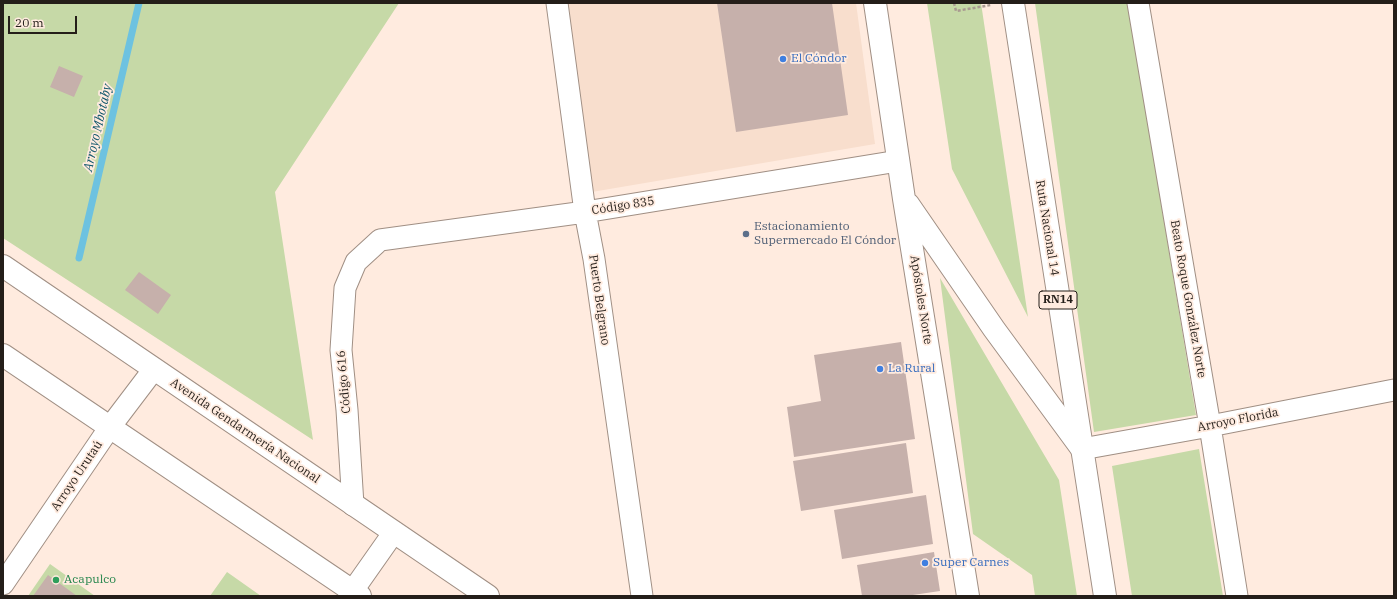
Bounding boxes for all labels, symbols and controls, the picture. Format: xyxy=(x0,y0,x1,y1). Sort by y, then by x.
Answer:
scale bar xyxy=(10,8,79,34)
text: 20 m xyxy=(15,15,44,30)
place label: El Cóndor xyxy=(791,52,847,66)
marker: El Cóndor xyxy=(778,54,788,64)
water label: Arroyo Mbotaby xyxy=(80,83,116,173)
street label: Ruta Nacional 14 xyxy=(1032,179,1062,277)
street label: Código 835 xyxy=(591,194,655,218)
street label: Beato Roque González Norte xyxy=(1167,219,1209,379)
place label: Estacionamiento Supermercado El Cóndor xyxy=(754,220,896,248)
marker: Estacionamiento Supermercado El Cóndor xyxy=(741,229,751,239)
street label: Puerto Belgrano xyxy=(586,254,612,346)
street label: Apóstoles Norte xyxy=(907,254,935,346)
road number: RN14 xyxy=(1039,291,1077,309)
street label: Código 616 xyxy=(334,350,354,414)
place label: La Rural xyxy=(888,362,935,376)
marker: La Rural xyxy=(875,364,885,374)
street label: Avenida Gendarmería Nacional xyxy=(167,375,323,487)
street label: Arroyo Florida xyxy=(1196,405,1280,435)
street label: Arroyo Urutaú xyxy=(48,438,106,514)
place label: Super Carnes xyxy=(933,556,1009,570)
marker: Super Carnes xyxy=(920,558,930,568)
place label: Acapulco xyxy=(64,573,116,587)
marker: Acapulco xyxy=(51,575,61,585)

